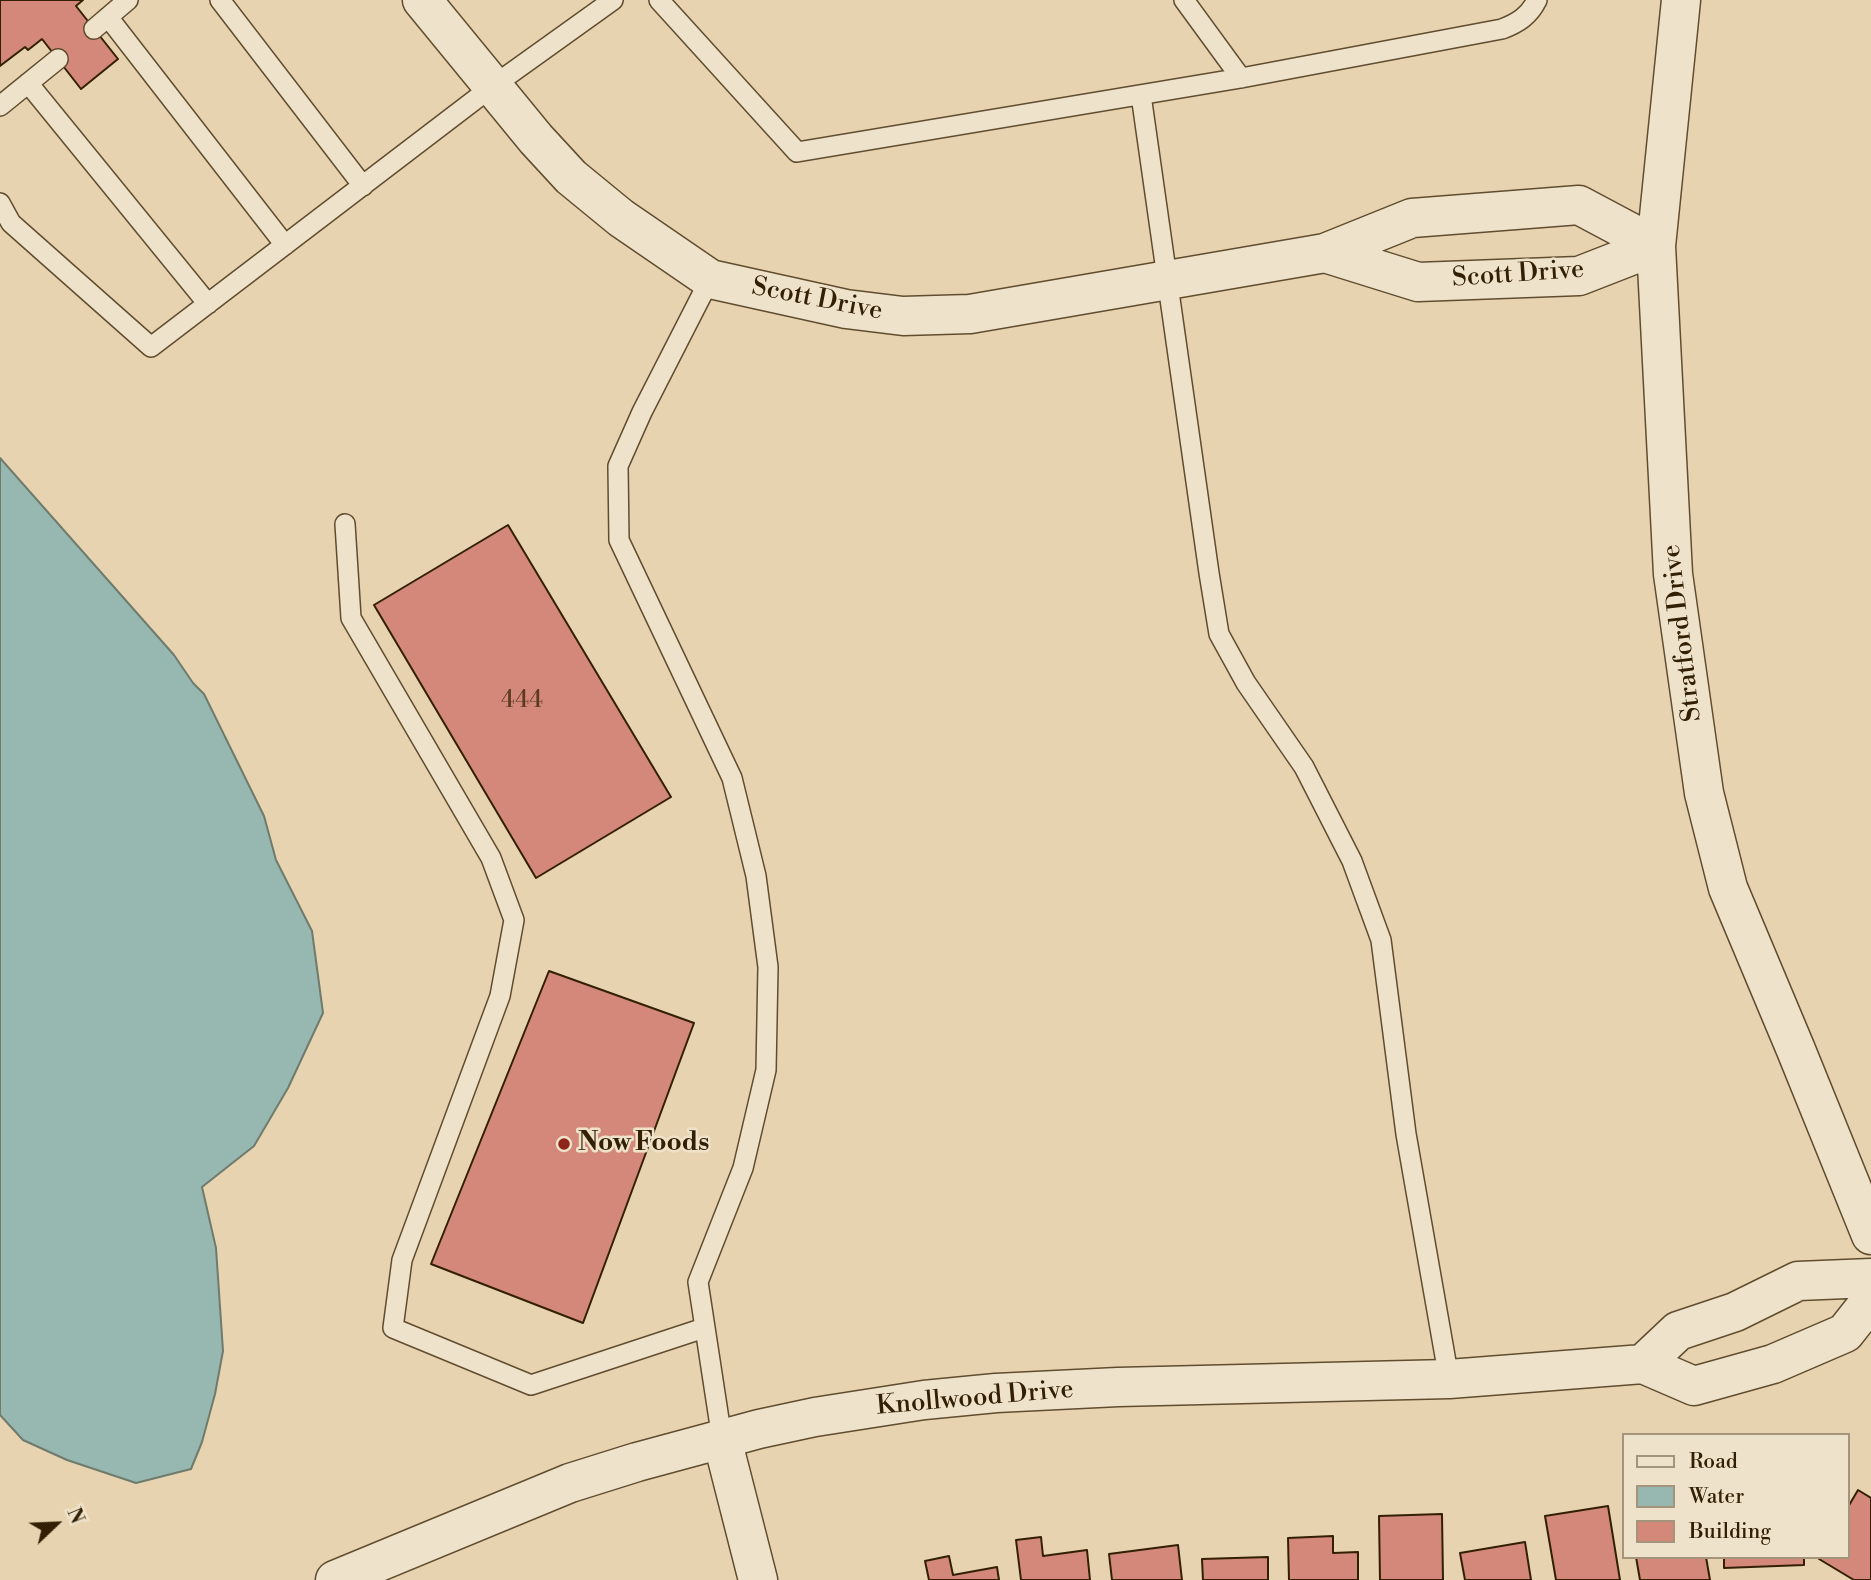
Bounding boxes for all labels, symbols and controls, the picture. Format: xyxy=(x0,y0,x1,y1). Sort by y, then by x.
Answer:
street label: Scott Drive xyxy=(1451,255,1585,295)
street label: Scott Drive xyxy=(749,272,885,328)
street label: Stratford Drive xyxy=(1657,543,1709,723)
house number: 444 xyxy=(501,687,543,715)
place label: Now Foods xyxy=(578,1128,709,1160)
marker: Now Foods xyxy=(556,1136,572,1152)
street label: Knollwood Drive xyxy=(875,1375,1075,1423)
legend xyxy=(1622,1433,1850,1559)
text: Road xyxy=(1689,1449,1738,1475)
text: Water xyxy=(1689,1484,1744,1510)
north arrow xyxy=(21,1489,91,1559)
text: N xyxy=(61,1504,89,1527)
text: Building xyxy=(1689,1519,1771,1545)

